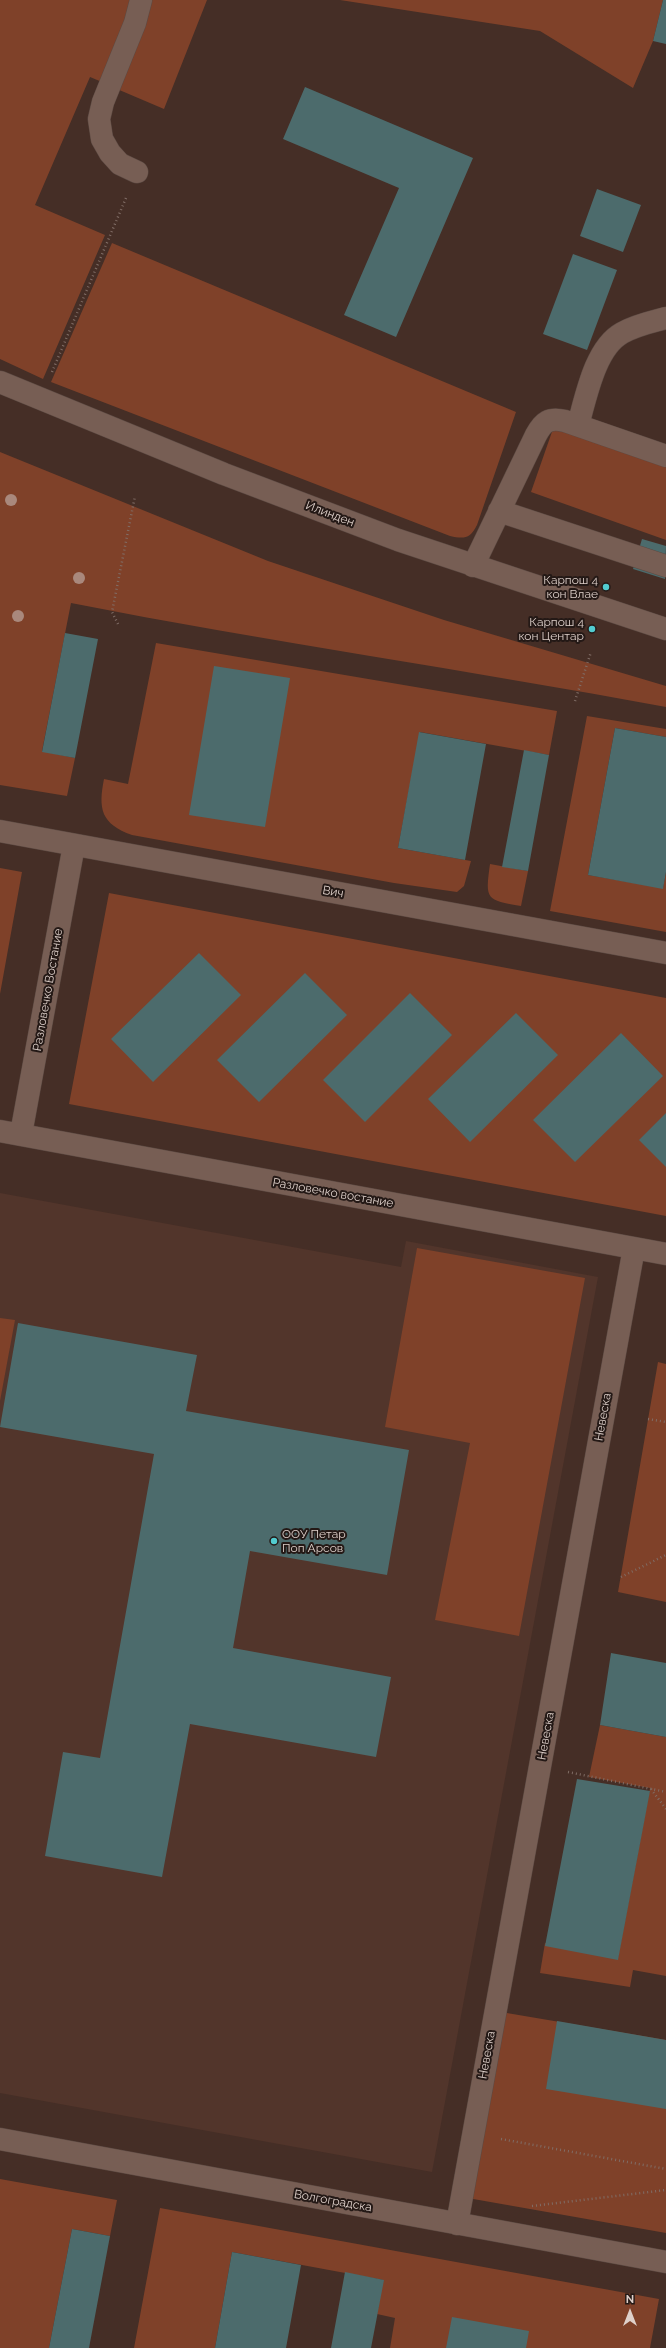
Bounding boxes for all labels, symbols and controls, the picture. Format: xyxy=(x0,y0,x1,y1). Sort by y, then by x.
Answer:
street label: Илинден xyxy=(304,498,356,530)
place label: Карпош 4 кон Влае xyxy=(543,573,598,601)
marker: Карпош 4 кон Влае xyxy=(601,582,611,592)
place label: Карпош 4 кон Центар xyxy=(518,615,584,643)
marker: Карпош 4 кон Центар xyxy=(587,624,597,634)
street label: Вич xyxy=(321,883,345,901)
street label: Разловечко Востание xyxy=(30,928,66,1052)
street label: Разловечко востание xyxy=(271,1175,395,1211)
street label: Невеска xyxy=(592,1392,614,1442)
place label: ООУ Петар Поп Арсов xyxy=(282,1527,346,1555)
marker: ООУ Петар Поп Арсов xyxy=(269,1536,279,1546)
street label: Невеска xyxy=(535,1711,557,1761)
street label: Невеска xyxy=(476,2030,498,2080)
street label: Волгоградска xyxy=(293,2187,373,2215)
north arrow xyxy=(610,2292,650,2332)
text: N xyxy=(626,2293,634,2306)

